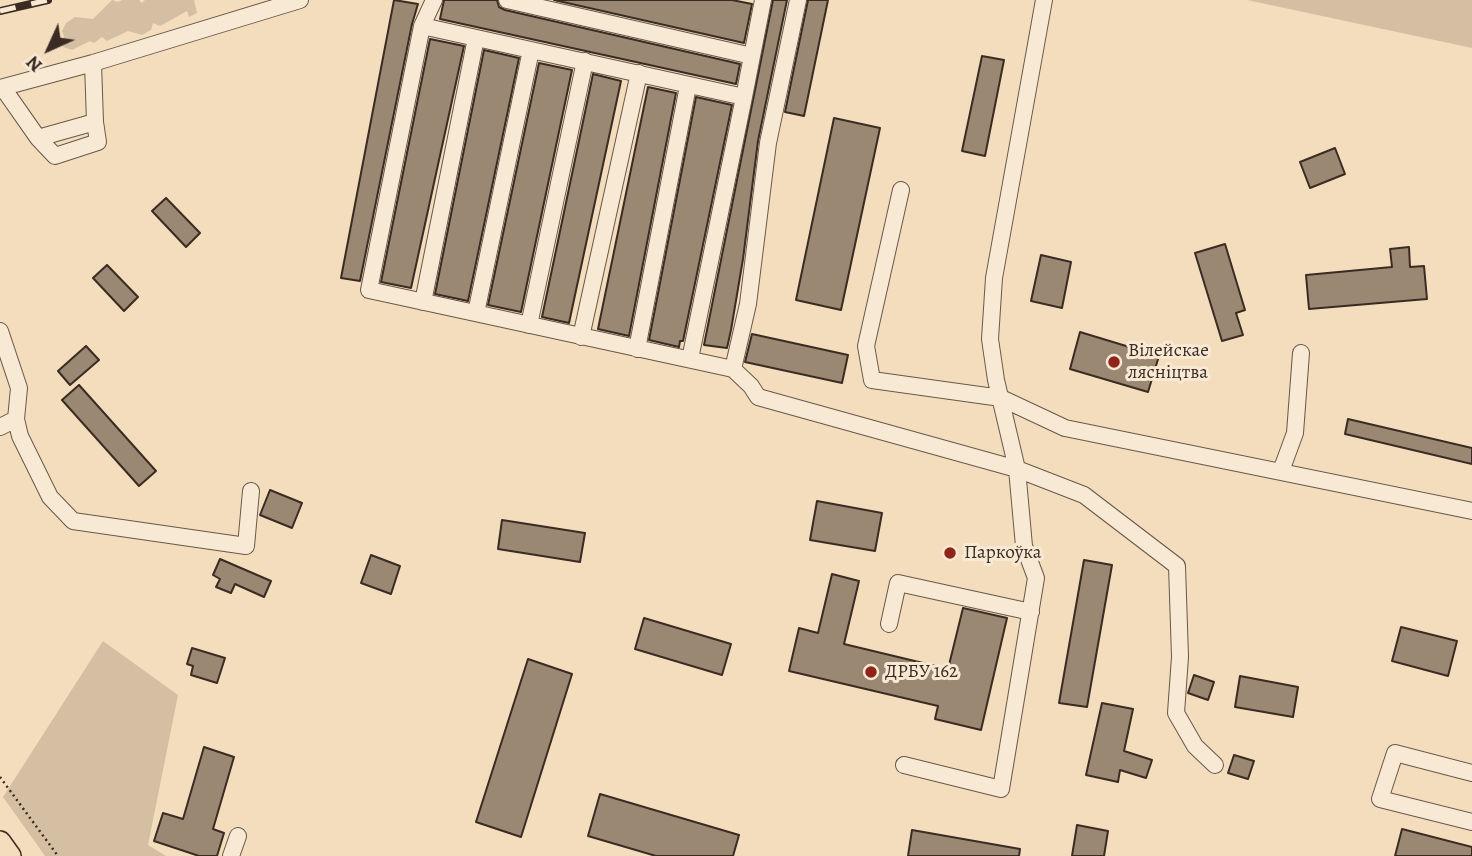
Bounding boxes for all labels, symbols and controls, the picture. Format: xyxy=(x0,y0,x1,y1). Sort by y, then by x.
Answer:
north arrow xyxy=(14,14,84,84)
text: N xyxy=(20,50,48,78)
place label: Вілейскае лясніцтва xyxy=(1128,340,1209,384)
marker: Вілейскае лясніцтва xyxy=(1106,354,1122,370)
place label: Паркоўка xyxy=(964,542,1042,564)
marker: Паркоўка xyxy=(942,545,958,561)
place label: ДРБУ 162 xyxy=(885,661,958,683)
marker: ДРБУ 162 xyxy=(863,664,879,680)

